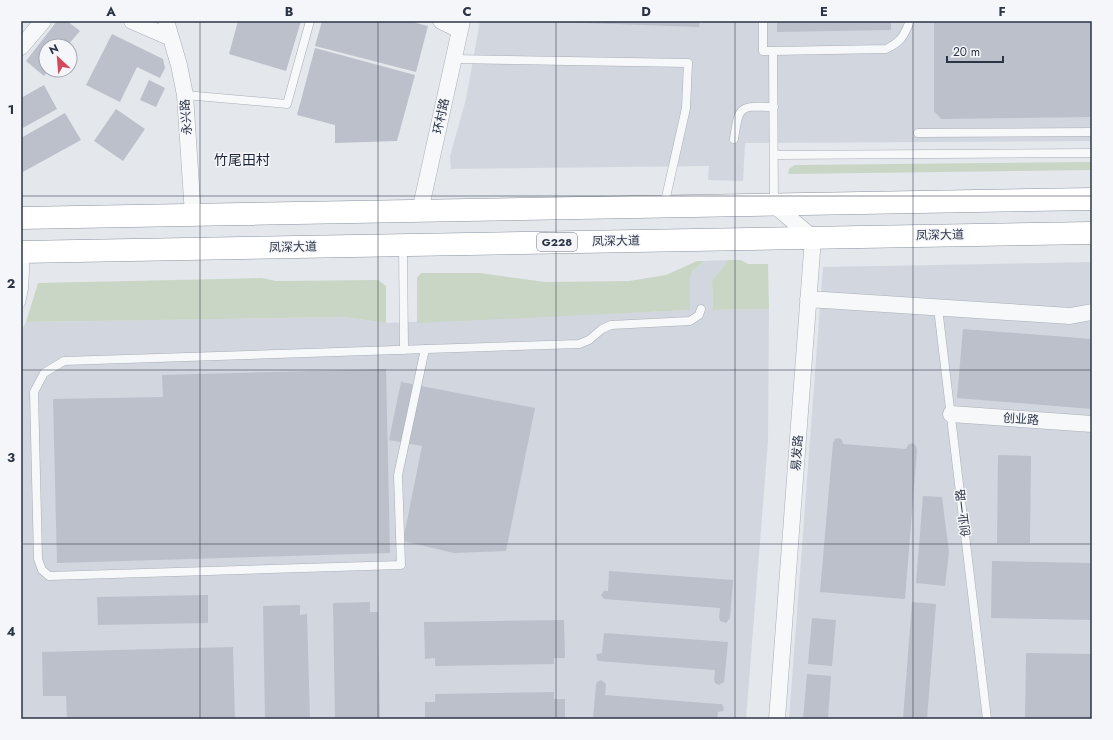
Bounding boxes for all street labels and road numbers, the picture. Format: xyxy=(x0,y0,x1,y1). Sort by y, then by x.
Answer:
street label: 环村路 xyxy=(428,97,454,135)
street label: 永兴路 xyxy=(176,98,196,136)
street label: 凤深大道 xyxy=(916,226,964,244)
street label: 凤深大道 xyxy=(592,232,640,250)
road number: G228 xyxy=(537,233,577,251)
street label: 凤深大道 xyxy=(269,238,317,256)
street label: 创业路 xyxy=(1002,409,1040,429)
street label: 易发路 xyxy=(787,434,807,472)
street label: 创业一路 xyxy=(951,488,975,538)

